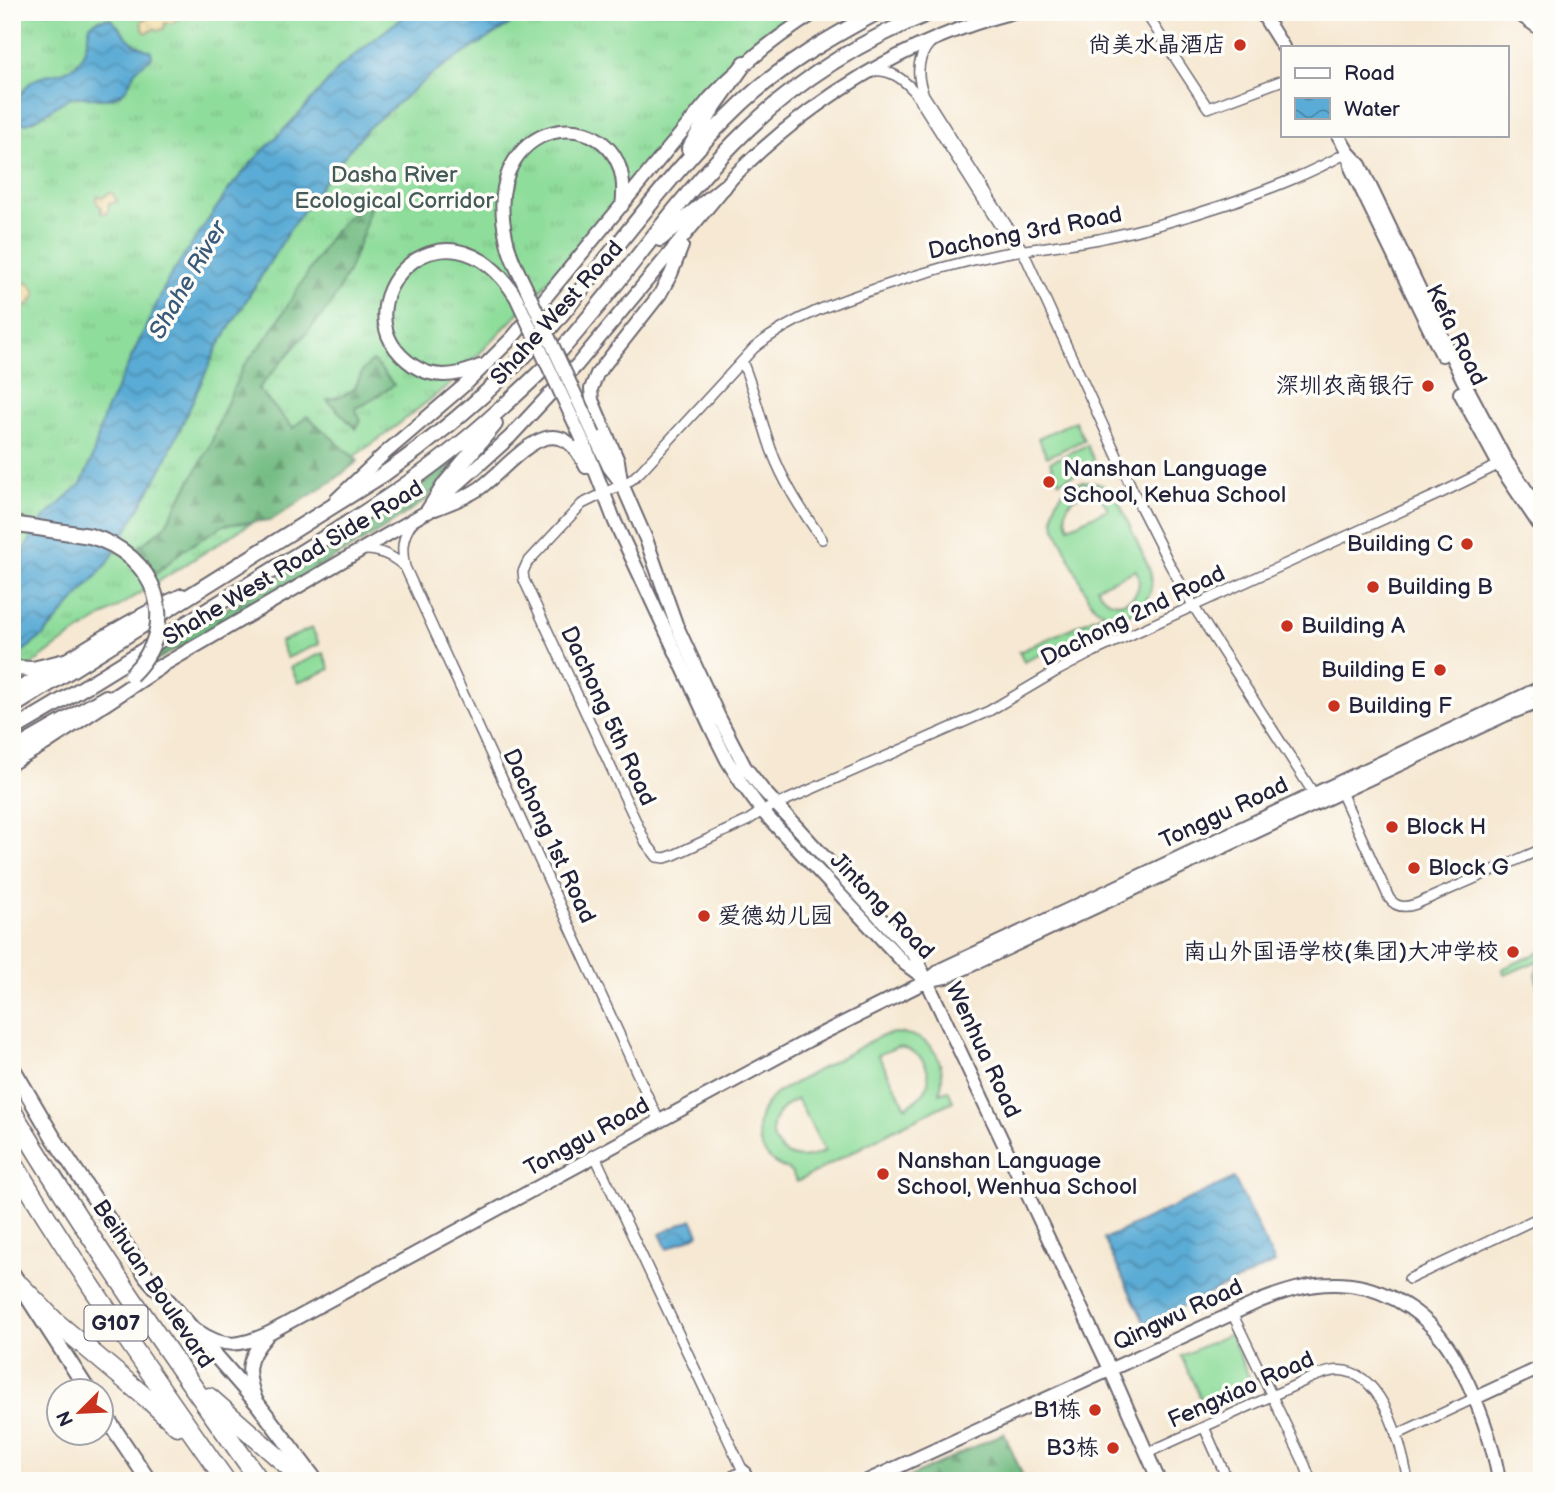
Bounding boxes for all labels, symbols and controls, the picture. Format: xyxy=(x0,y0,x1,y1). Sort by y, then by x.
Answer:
place label: 尚美水晶酒店 xyxy=(1088,31,1226,59)
marker: 尚美水晶酒店 xyxy=(1232,37,1248,53)
legend xyxy=(1281,46,1508,136)
text: Road xyxy=(1344,61,1395,86)
text: Water xyxy=(1344,97,1400,122)
park label: Dasha River Ecological Corridor xyxy=(294,161,495,215)
street label: Dachong 3rd Road xyxy=(926,200,1124,266)
water label: Shahe River xyxy=(143,214,235,344)
street label: Shahe West Road xyxy=(485,235,629,391)
street label: Kefa Road xyxy=(1419,280,1493,390)
place label: 深圳农商银行 xyxy=(1276,372,1414,400)
marker: 深圳农商银行 xyxy=(1420,378,1436,394)
place label: Nanshan Language School, Kehua School xyxy=(1063,455,1286,509)
street label: Shahe West Road Side Road xyxy=(158,474,428,652)
marker: Nanshan Language School, Kehua School xyxy=(1041,474,1057,490)
place label: Building C xyxy=(1347,530,1453,558)
marker: Building C xyxy=(1459,536,1475,552)
street label: Dachong 2nd Road xyxy=(1036,559,1230,673)
place label: Building B xyxy=(1387,573,1493,601)
marker: Building B xyxy=(1365,579,1381,595)
place label: Building A xyxy=(1301,612,1406,640)
marker: Building A xyxy=(1279,618,1295,634)
street label: Dachong 5th Road xyxy=(554,622,662,810)
place label: Building E xyxy=(1321,656,1426,684)
marker: Building E xyxy=(1432,662,1448,678)
place label: Building F xyxy=(1348,692,1452,720)
marker: Building F xyxy=(1326,698,1342,714)
street label: Dachong 1st Road xyxy=(496,744,602,928)
street label: Tonggu Road xyxy=(1155,771,1293,855)
place label: Block H xyxy=(1406,813,1486,841)
marker: Block H xyxy=(1384,819,1400,835)
street label: Jintong Road xyxy=(824,847,940,965)
place label: Block G xyxy=(1428,854,1509,882)
marker: Block G xyxy=(1406,860,1422,876)
place label: 爱德幼儿园 xyxy=(718,902,833,930)
marker: 爱德幼儿园 xyxy=(696,908,712,924)
place label: 南山外国语学校(集团)大冲学校 xyxy=(1183,938,1499,966)
marker: 南山外国语学校(集团)大冲学校 xyxy=(1505,944,1521,960)
street label: Wenhua Road xyxy=(939,978,1027,1122)
street label: Tonggu Road xyxy=(520,1091,654,1183)
place label: Nanshan Language School, Wenhua School xyxy=(897,1147,1137,1201)
marker: Nanshan Language School, Wenhua School xyxy=(875,1166,891,1182)
street label: Beihuan Boulevard xyxy=(86,1194,220,1374)
street label: Qingwu Road xyxy=(1109,1273,1247,1357)
road number: G107 xyxy=(85,1306,148,1340)
street label: Fengxiao Road xyxy=(1164,1345,1318,1435)
north arrow xyxy=(46,1378,116,1448)
place label: B1栋 xyxy=(1033,1396,1081,1424)
marker: B1栋 xyxy=(1087,1402,1103,1418)
text: N xyxy=(52,1407,79,1430)
place label: B3栋 xyxy=(1046,1434,1099,1462)
marker: B3栋 xyxy=(1105,1440,1121,1456)

